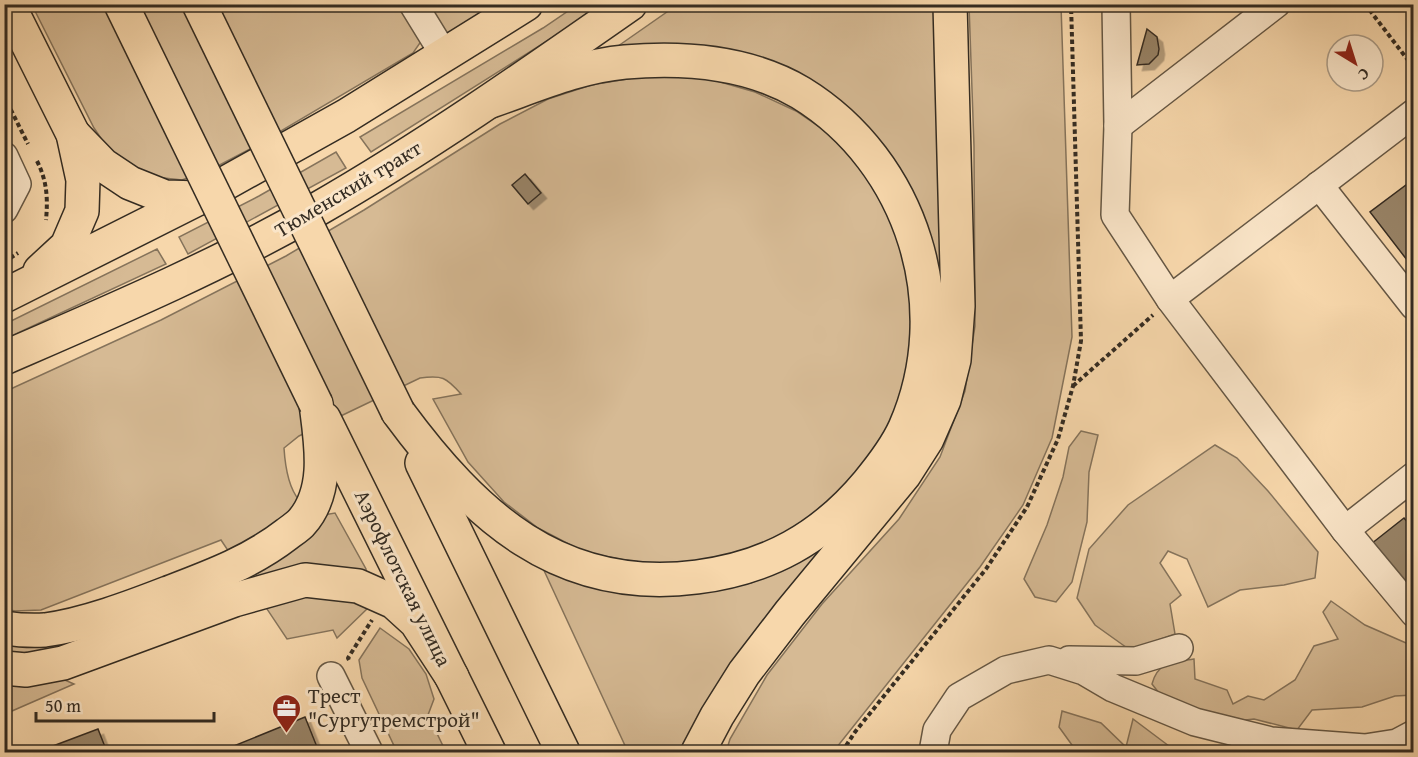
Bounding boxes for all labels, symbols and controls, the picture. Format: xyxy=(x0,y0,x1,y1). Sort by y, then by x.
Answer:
north arrow xyxy=(1325,33,1385,93)
text: С xyxy=(1353,63,1375,87)
street label: Тюменский тракт xyxy=(268,132,427,245)
street label: Аэрофлотская улица xyxy=(347,484,460,671)
place label: Трест "Сургутремстрой" xyxy=(308,680,480,735)
scale bar xyxy=(36,685,214,723)
text: 50 m xyxy=(45,692,81,719)
office icon: Трест "Сургутремстрой" xyxy=(271,692,303,734)

